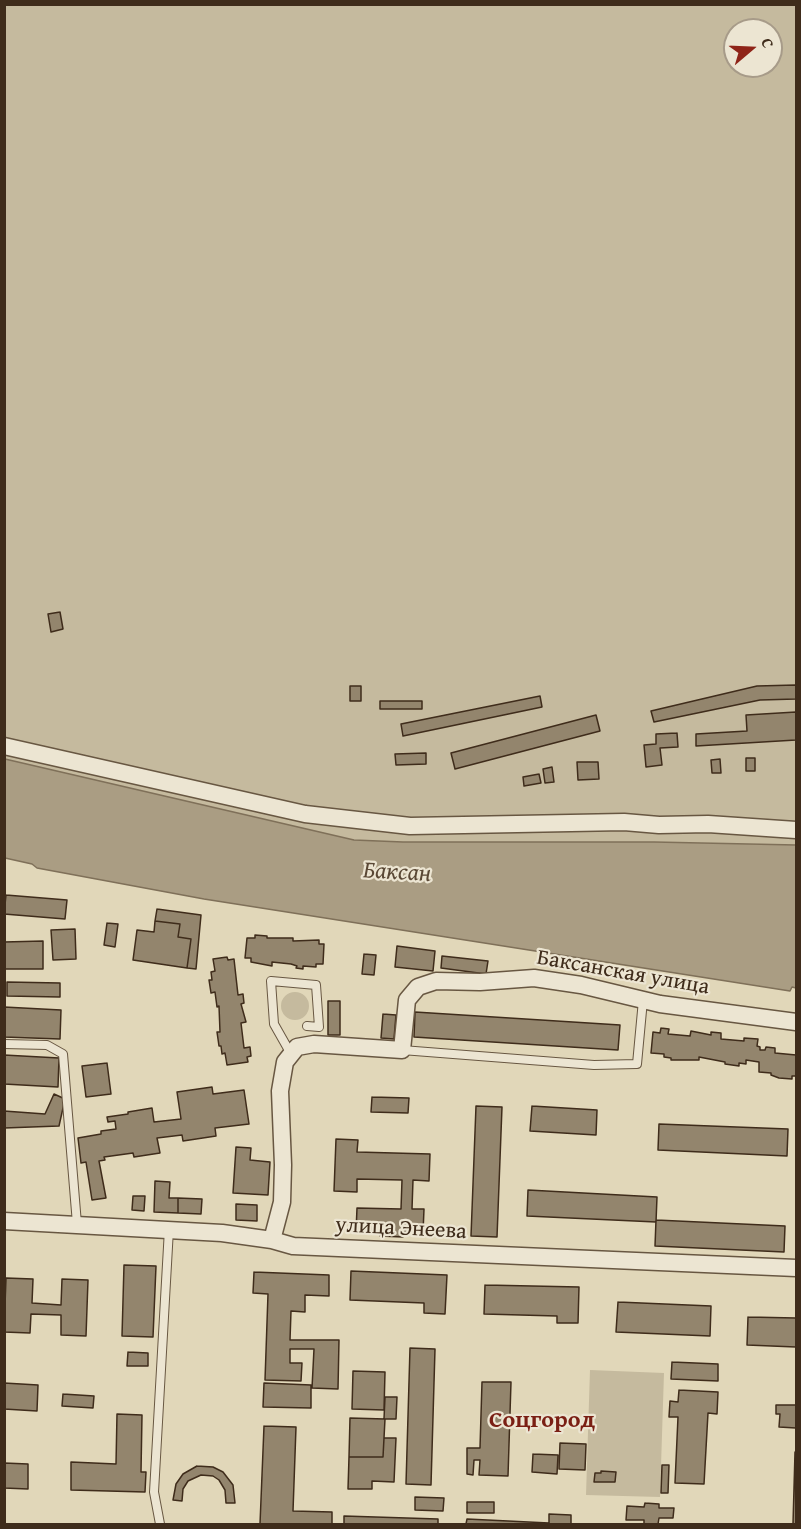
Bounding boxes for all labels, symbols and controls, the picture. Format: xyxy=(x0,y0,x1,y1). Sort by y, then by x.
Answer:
north arrow xyxy=(723,18,783,78)
text: С xyxy=(755,35,781,51)
water label: Баксан xyxy=(362,857,432,889)
street label: Баксанская улица xyxy=(535,945,711,1001)
street label: улица Энеева xyxy=(335,1212,467,1246)
district label: Соцгород xyxy=(489,1407,595,1435)

